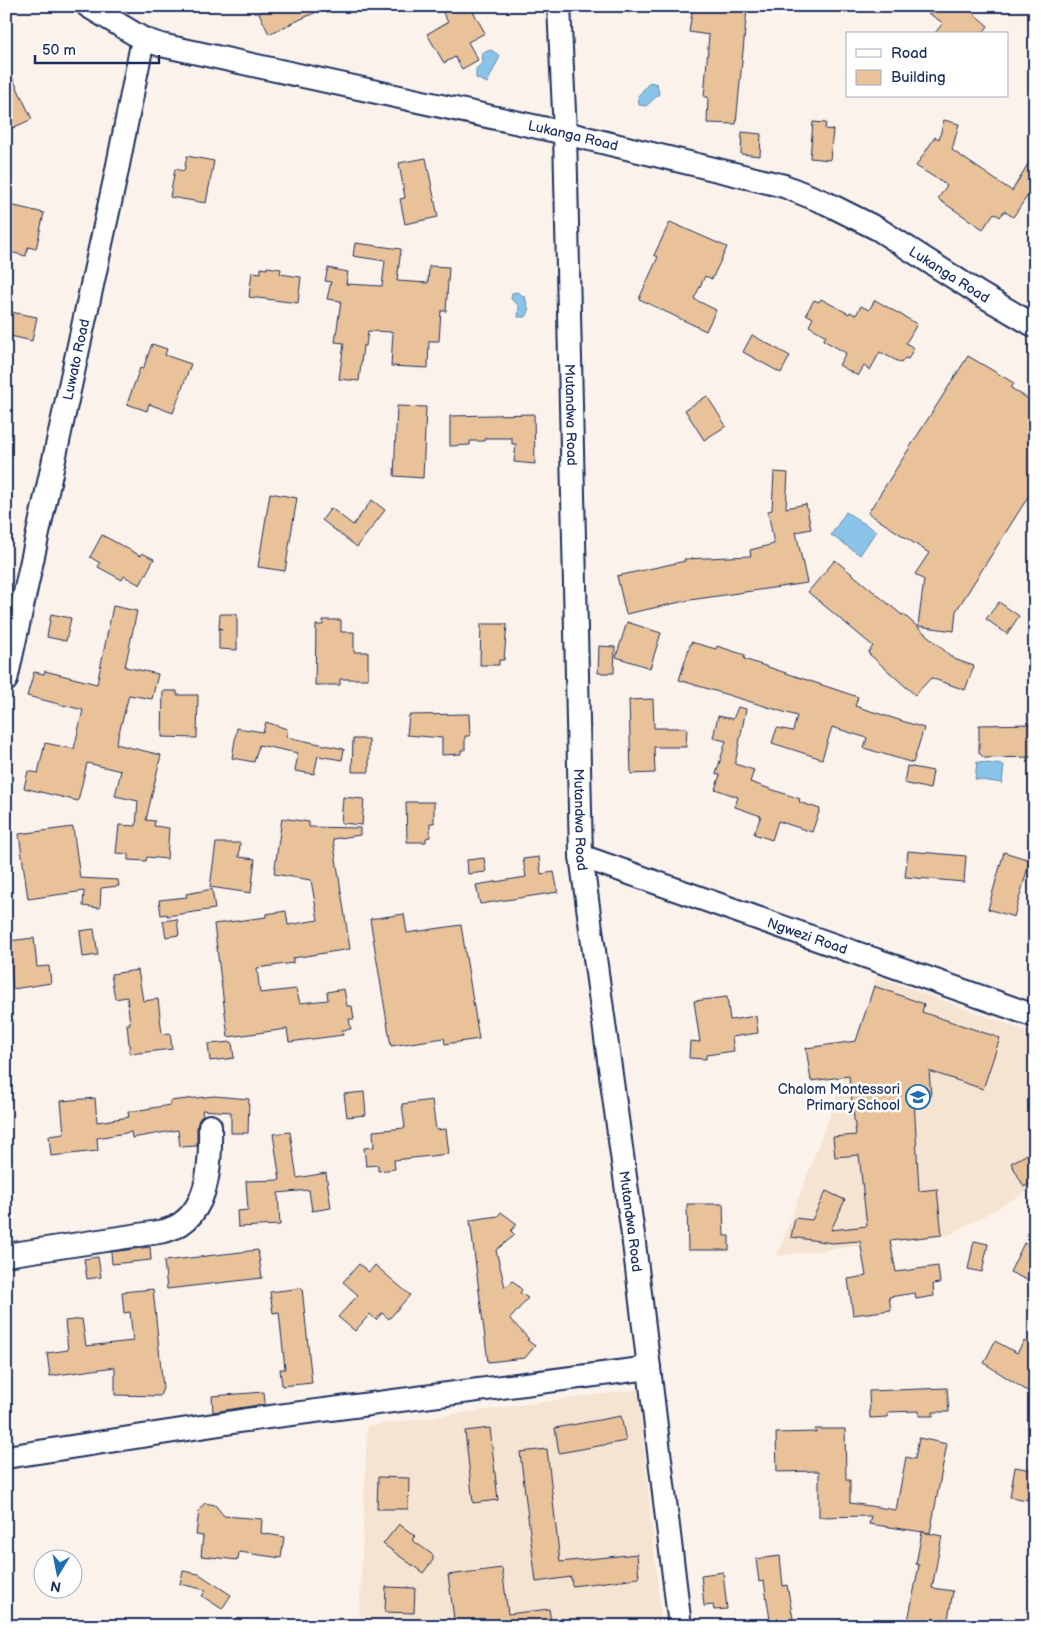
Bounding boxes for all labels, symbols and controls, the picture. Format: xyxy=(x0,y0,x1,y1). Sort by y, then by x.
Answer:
scale bar xyxy=(35,32,159,64)
legend xyxy=(846,32,1008,98)
text: 50 m xyxy=(42,41,76,60)
text: Road xyxy=(891,44,927,63)
text: Building xyxy=(891,68,946,87)
street label: Lukanga Road xyxy=(526,117,620,154)
street label: Lukanga Road xyxy=(906,243,993,306)
street label: Luwato Road xyxy=(59,317,93,402)
street label: Mutandwa Road xyxy=(562,364,581,466)
street label: Mutandwa Road xyxy=(571,768,591,872)
street label: Ngwezi Road xyxy=(765,914,850,958)
place label: Chalom Montessori Primary School xyxy=(778,1081,900,1114)
school or university icon: Chalom Montessori Primary School xyxy=(905,1084,931,1110)
street label: Mutandwa Road xyxy=(616,1170,646,1273)
north arrow xyxy=(32,1550,82,1600)
text: N xyxy=(49,1577,62,1596)

